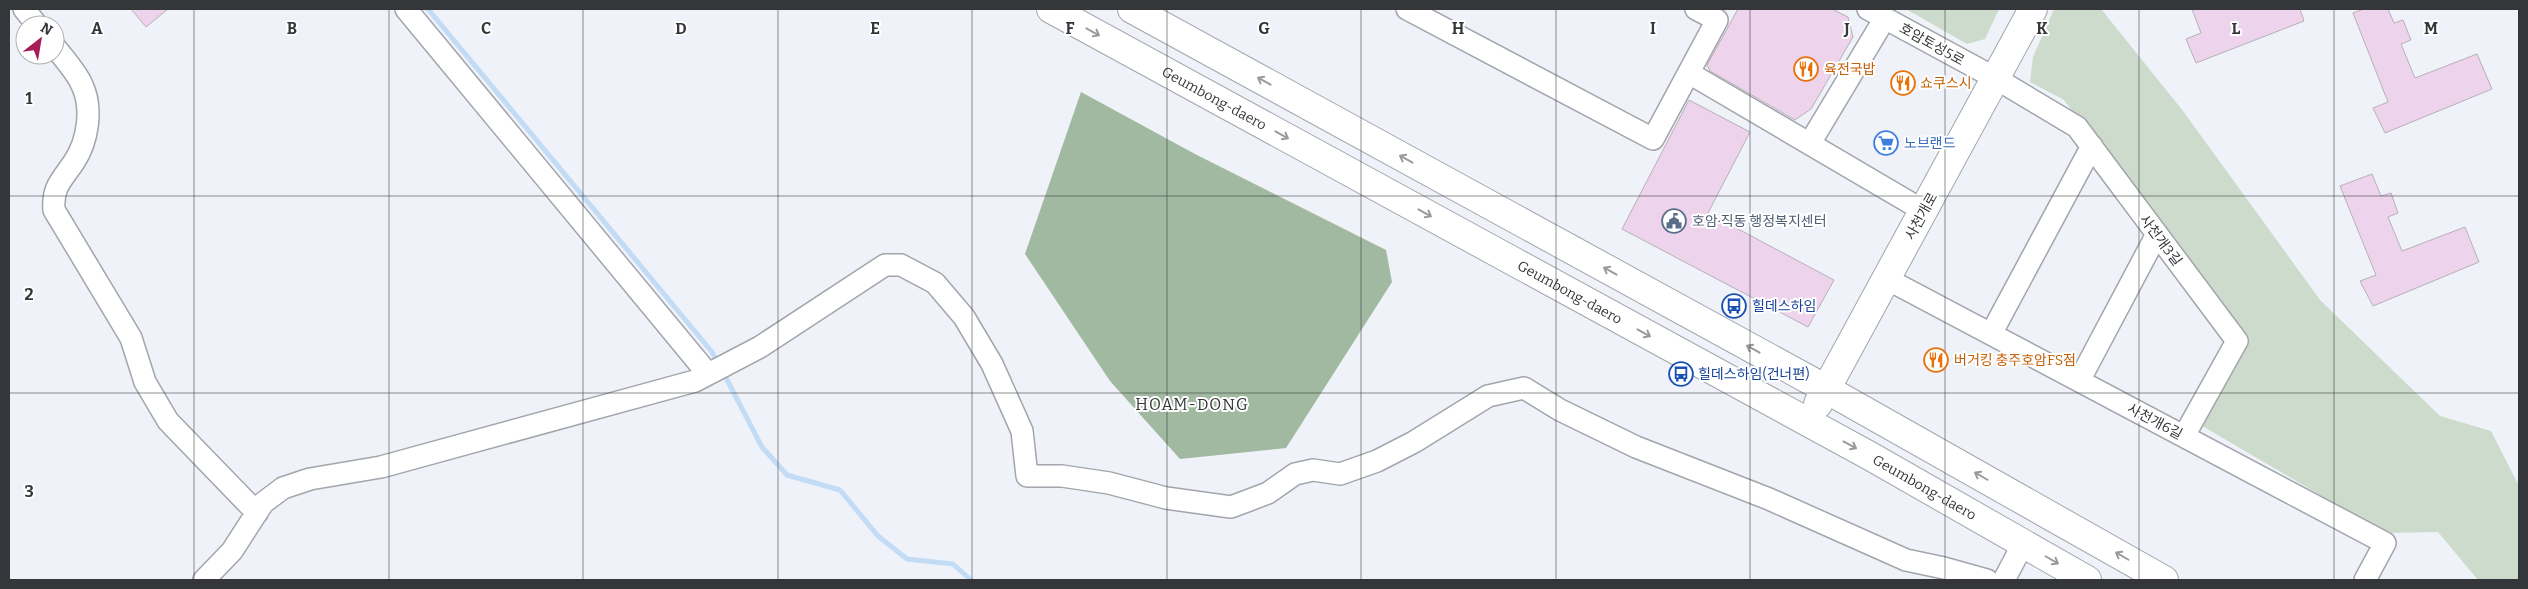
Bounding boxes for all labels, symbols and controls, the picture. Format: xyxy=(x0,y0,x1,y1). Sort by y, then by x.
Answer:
north arrow xyxy=(15,15,65,65)
text: N xyxy=(37,19,56,39)
text: A xyxy=(91,19,103,38)
text: B xyxy=(287,19,297,38)
text: C xyxy=(481,19,491,38)
text: D xyxy=(675,19,687,38)
text: E xyxy=(870,19,880,38)
text: F xyxy=(1066,19,1075,38)
text: G xyxy=(1258,19,1270,38)
text: H xyxy=(1452,19,1465,38)
text: I xyxy=(1650,19,1656,38)
text: J xyxy=(1843,19,1850,38)
text: K xyxy=(2036,19,2048,38)
text: L xyxy=(2232,19,2241,38)
text: M xyxy=(2424,19,2438,38)
street label: 호암토성5로 xyxy=(1896,20,1967,69)
one-way arrow xyxy=(1086,27,1101,37)
restaurant icon: 육전국밥 xyxy=(1793,56,1819,82)
place label: 육전국밥 xyxy=(1824,61,1876,78)
street label: Geumbong-daero xyxy=(1159,63,1269,134)
restaurant icon: 쇼쿠스시 xyxy=(1890,70,1916,96)
place label: 쇼쿠스시 xyxy=(1920,75,1972,92)
one-way arrow xyxy=(1257,76,1272,85)
text: 1 xyxy=(26,89,33,108)
supermarket icon: 노브랜드 xyxy=(1873,130,1899,156)
one-way arrow xyxy=(1274,131,1289,141)
place label: 노브랜드 xyxy=(1904,135,1956,152)
one-way arrow xyxy=(1399,154,1414,164)
street label: 사천개로 xyxy=(1902,189,1941,243)
public building icon: 호암·직동 행정복지센터 xyxy=(1661,208,1687,234)
one-way arrow xyxy=(1417,209,1431,219)
street label: 사천개3길 xyxy=(2136,211,2185,269)
place label: 호암·직동 행정복지센터 xyxy=(1692,213,1827,230)
street label: Geumbong-daero xyxy=(1514,257,1625,328)
one-way arrow xyxy=(1603,266,1618,276)
text: 2 xyxy=(24,285,34,304)
bus stop icon: 힐데스하임 xyxy=(1721,293,1747,319)
place label: 힐데스하임 xyxy=(1752,298,1816,315)
one-way arrow xyxy=(1636,329,1651,339)
one-way arrow xyxy=(1745,344,1760,354)
restaurant icon: 버거킹 충주호암FS점 xyxy=(1923,347,1949,373)
place label: 버거킹 충주호암FS점 xyxy=(1954,352,2076,369)
bus stop icon: 힐데스하임(건너편) xyxy=(1668,361,1694,387)
place label: 힐데스하임(건너편) xyxy=(1698,366,1810,383)
district label: HOAM-DONG xyxy=(1135,395,1249,414)
street label: 사천개6길 xyxy=(2124,400,2185,443)
one-way arrow xyxy=(1842,440,1857,450)
street label: Geumbong-daero xyxy=(1870,451,1979,524)
one-way arrow xyxy=(1973,471,1988,481)
text: 3 xyxy=(24,482,34,501)
one-way arrow xyxy=(2115,551,2130,561)
one-way arrow xyxy=(2044,555,2059,565)

